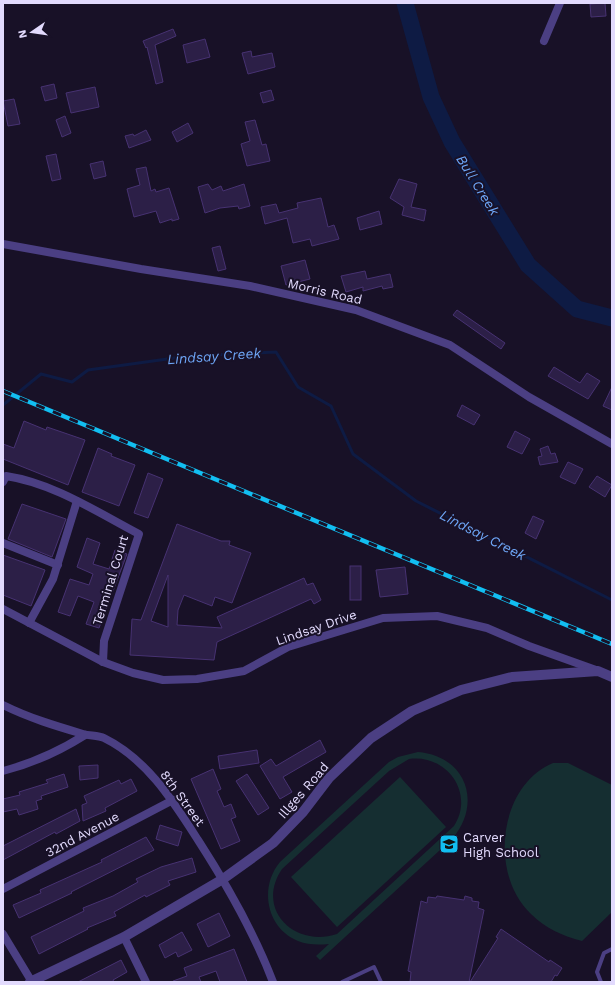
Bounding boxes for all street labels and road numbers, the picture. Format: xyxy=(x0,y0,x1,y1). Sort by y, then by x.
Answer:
street label: Morris Road xyxy=(286,276,364,307)
street label: Terminal Court xyxy=(90,533,131,627)
street label: Lindsay Drive xyxy=(274,607,359,648)
street label: Illges Road xyxy=(275,759,332,821)
street label: 8th Street xyxy=(157,768,208,829)
street label: 32nd Avenue xyxy=(43,809,122,860)

